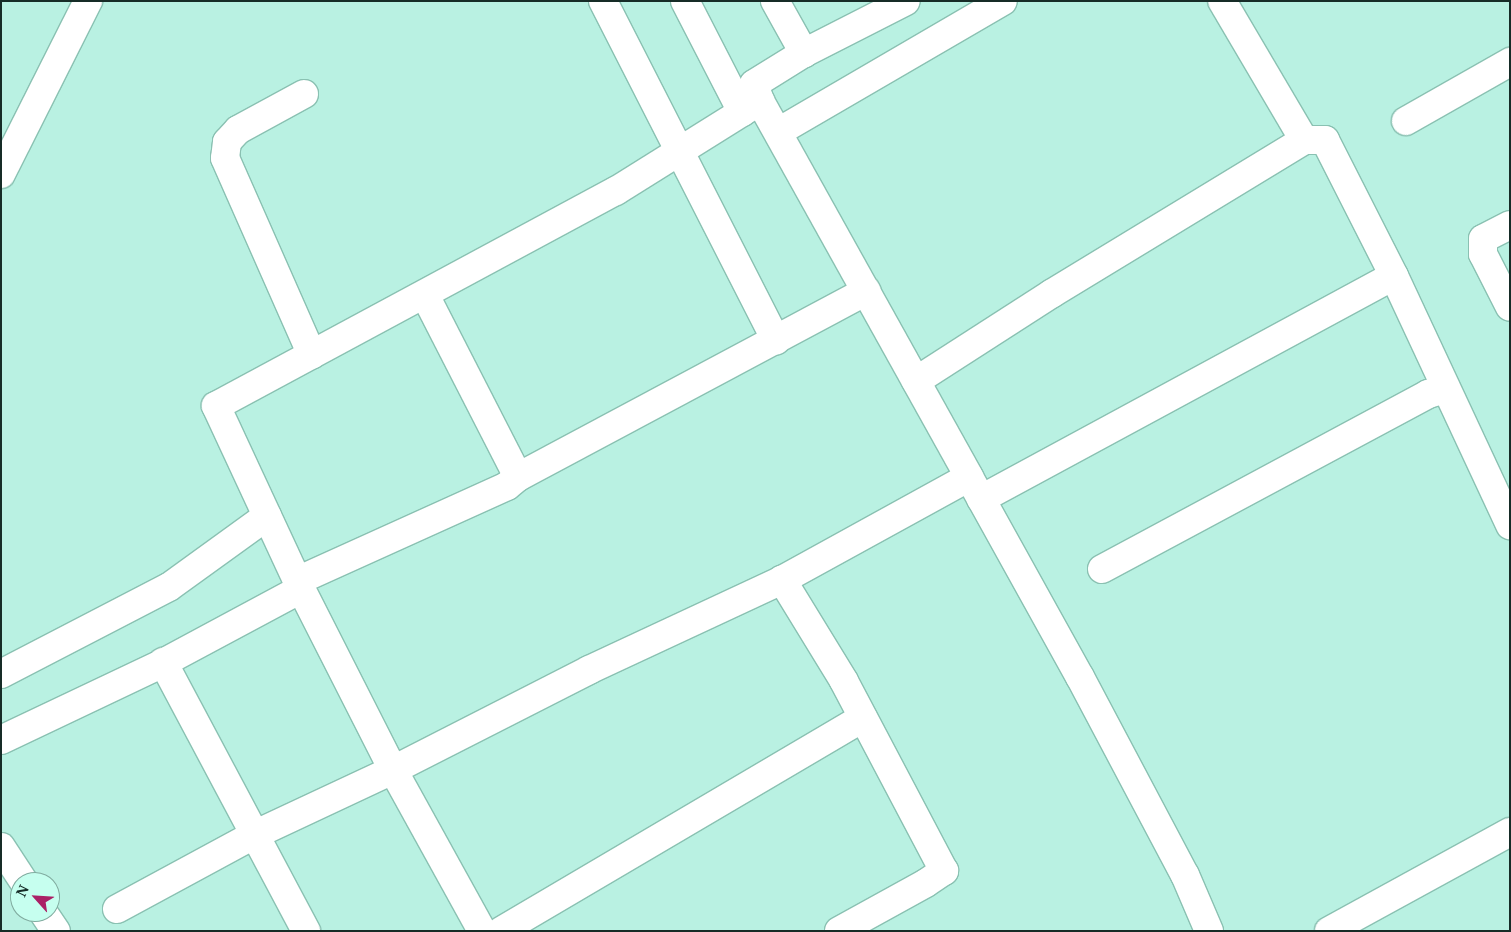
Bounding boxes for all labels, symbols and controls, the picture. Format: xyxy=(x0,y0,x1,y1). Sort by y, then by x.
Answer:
north arrow xyxy=(10,872,60,922)
text: N xyxy=(11,882,33,900)

